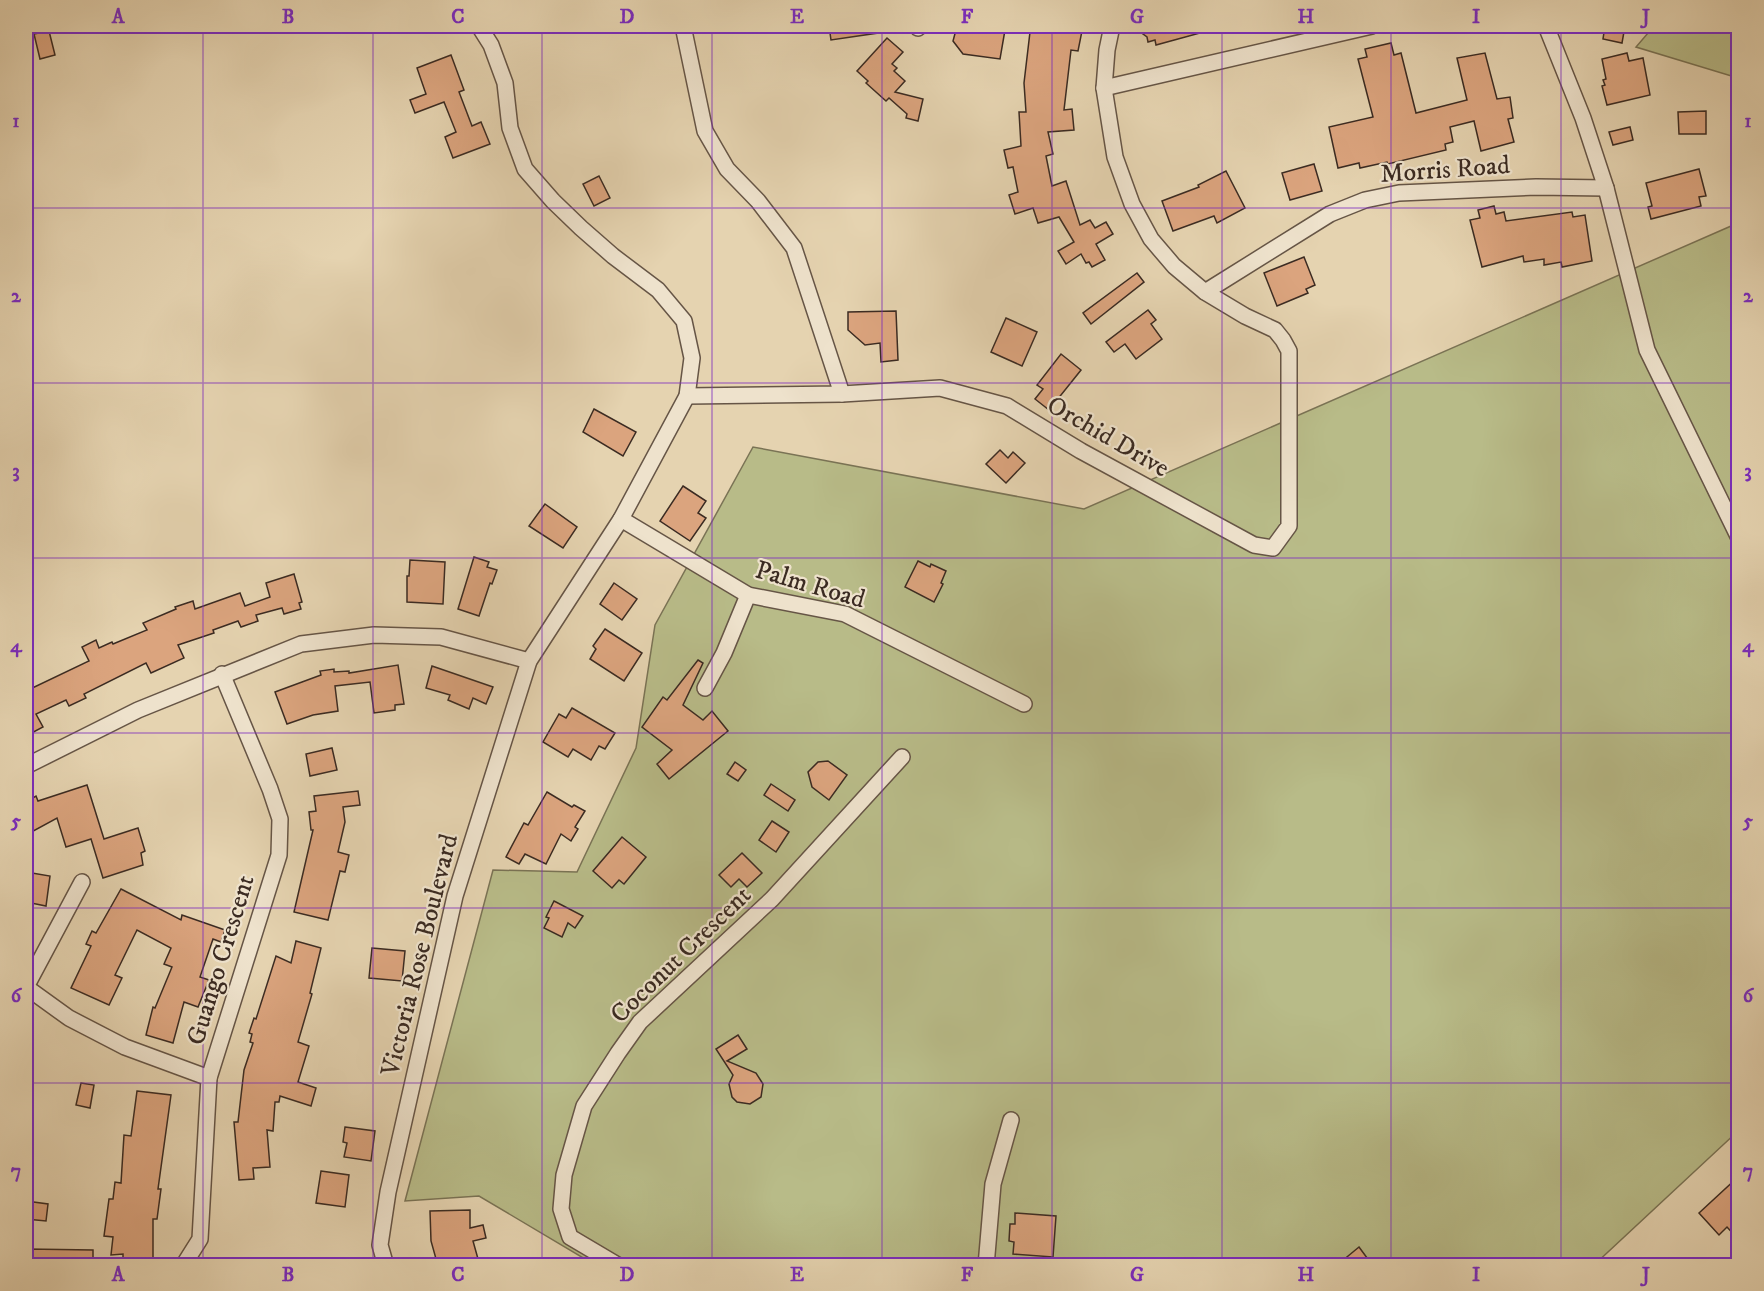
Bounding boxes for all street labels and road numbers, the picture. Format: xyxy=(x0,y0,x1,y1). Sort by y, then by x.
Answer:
street label: Morris Road xyxy=(1379,149,1511,191)
street label: Orchid Drive xyxy=(1041,389,1175,485)
street label: Palm Road xyxy=(751,554,869,616)
street label: Victoria Rose Boulevard xyxy=(374,831,466,1080)
street label: Guango Crescent xyxy=(179,871,263,1049)
street label: Coconut Crescent xyxy=(603,879,759,1031)

